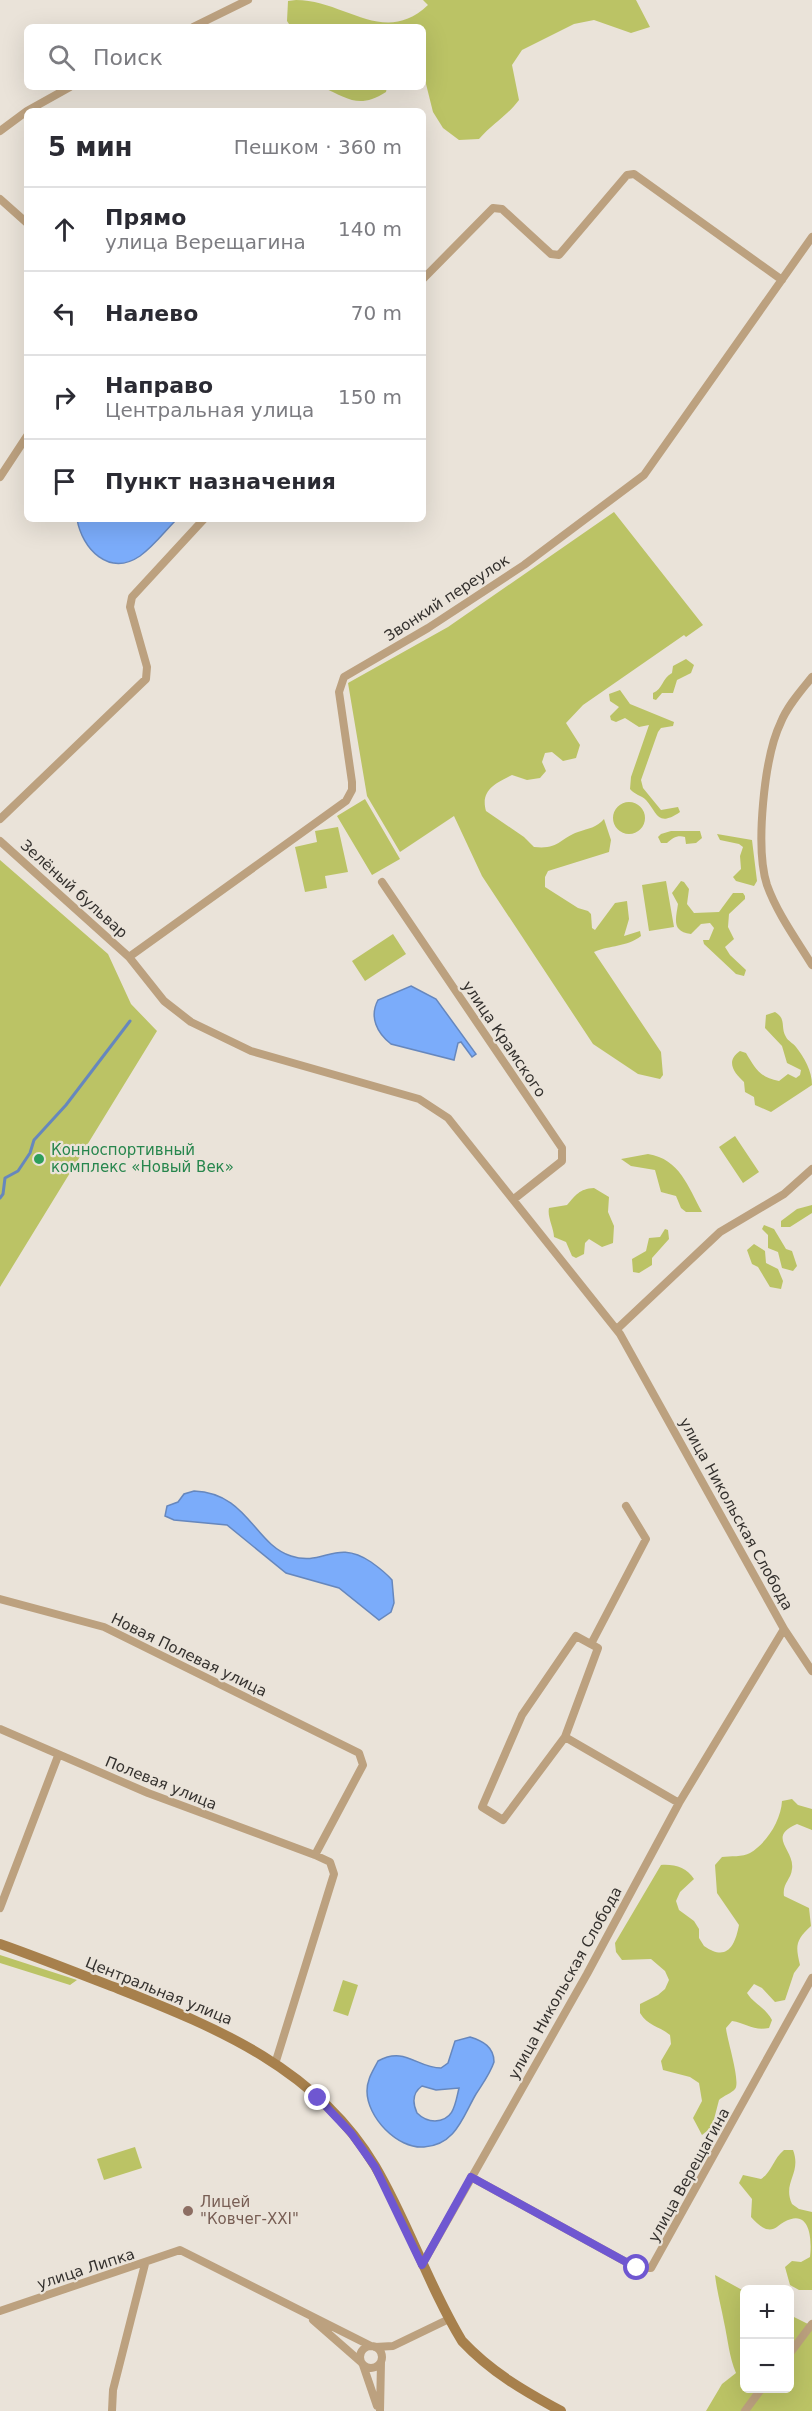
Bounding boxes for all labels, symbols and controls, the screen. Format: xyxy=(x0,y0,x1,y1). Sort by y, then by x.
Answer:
search box xyxy=(24,24,426,90)
icon: search xyxy=(45,41,78,74)
text: Поиск xyxy=(93,45,163,70)
text: 5 мин xyxy=(48,132,133,162)
text: Пешком · 360 m xyxy=(234,135,402,159)
text: Прямо xyxy=(105,205,186,230)
icon: ahead xyxy=(48,213,81,246)
text: 140 m xyxy=(338,217,402,241)
text: улица Верещагина xyxy=(105,230,306,254)
icon: left xyxy=(48,297,81,330)
text: Налево xyxy=(105,301,198,326)
text: 70 m xyxy=(351,301,402,325)
text: Направо xyxy=(105,373,213,398)
icon: right xyxy=(48,381,81,414)
text: 150 m xyxy=(338,385,402,409)
text: Центральная улица xyxy=(105,398,314,422)
icon: arrive xyxy=(48,465,81,498)
text: Пункт назначения xyxy=(105,469,336,494)
street label: Звонкий переулок xyxy=(381,551,513,645)
street label: Зелёный бульвар xyxy=(17,836,131,942)
street label: улица Крамского xyxy=(458,977,550,1101)
place label: Конноспортивный комплекс «Новый Век» xyxy=(51,1141,234,1176)
marker: Конноспортивный комплекс «Новый Век» xyxy=(32,1152,46,1166)
street label: улица Никольская Слобода xyxy=(675,1414,797,1614)
street label: Новая Полевая улица xyxy=(108,1609,270,1701)
street label: Полевая улица xyxy=(103,1752,219,1814)
street label: улица Никольская Слобода xyxy=(504,1883,626,2083)
street label: Центральная улица xyxy=(83,1953,235,2029)
route end xyxy=(304,2084,330,2110)
street label: улица Верещагина xyxy=(645,2105,733,2245)
place label: Лицей "Ковчег-XXI" xyxy=(200,2193,299,2228)
marker: Лицей "Ковчег-XXI" xyxy=(181,2204,195,2218)
street label: улица Липка xyxy=(35,2245,137,2293)
route start xyxy=(623,2254,649,2280)
map controls xyxy=(740,2285,794,2393)
button: + xyxy=(740,2285,794,2339)
button: − xyxy=(740,2339,794,2393)

